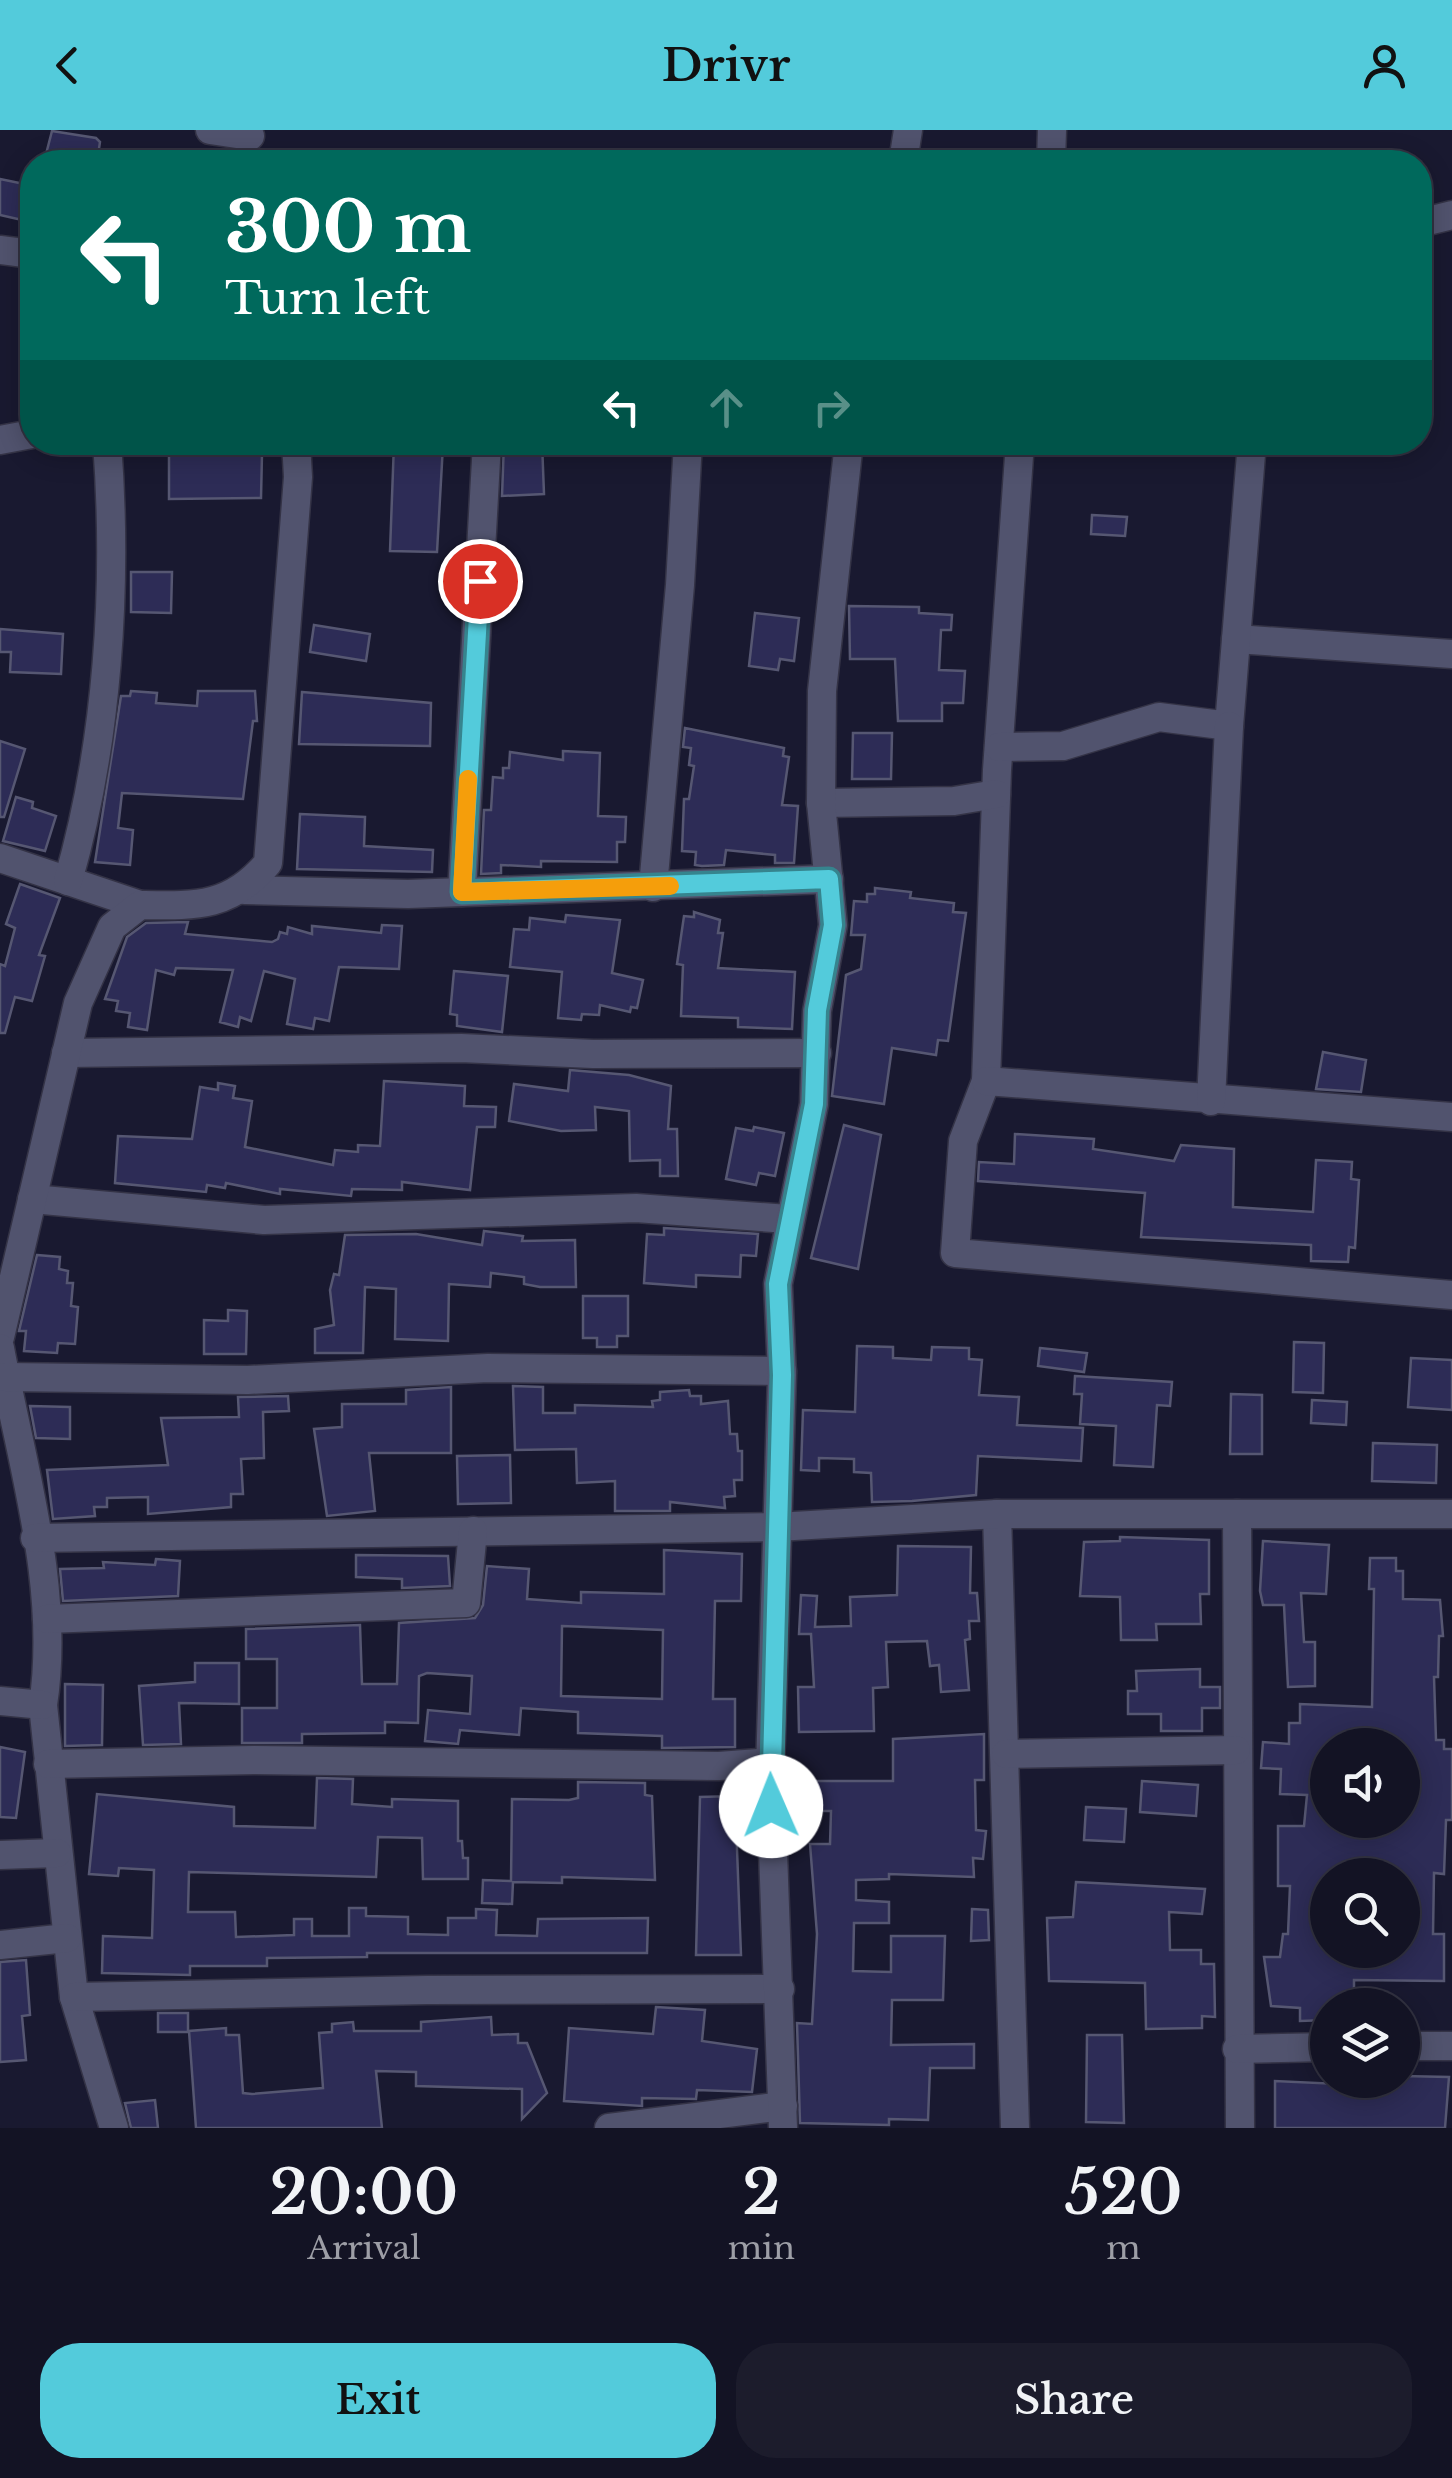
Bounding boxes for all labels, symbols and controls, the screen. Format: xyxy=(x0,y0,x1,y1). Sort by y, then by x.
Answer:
text: Drivr xyxy=(662,37,790,93)
icon: back xyxy=(40,38,95,93)
icon: person xyxy=(1357,38,1412,93)
text: 300 m xyxy=(225,184,471,271)
icon: left xyxy=(60,190,190,320)
text: Turn left xyxy=(225,270,430,326)
icon: left xyxy=(594,380,649,435)
icon: ahead xyxy=(699,380,754,435)
icon: right xyxy=(804,380,859,435)
pin xyxy=(438,539,523,624)
icon: arrive xyxy=(453,554,508,609)
map controls xyxy=(1310,1728,1420,2098)
button: sound xyxy=(1310,1728,1420,1838)
position arrow xyxy=(719,1754,823,1858)
button: search xyxy=(1310,1858,1420,1968)
button: layers xyxy=(1310,1988,1420,2098)
text: 20:00 xyxy=(269,2156,458,2230)
text: 2 xyxy=(742,2156,781,2230)
text: 520 xyxy=(1064,2156,1183,2230)
text: Arrival xyxy=(307,2228,421,2268)
text: min xyxy=(728,2228,795,2268)
text: m xyxy=(1106,2228,1141,2268)
button: Exit xyxy=(40,2343,716,2458)
button: Share xyxy=(736,2343,1412,2458)

